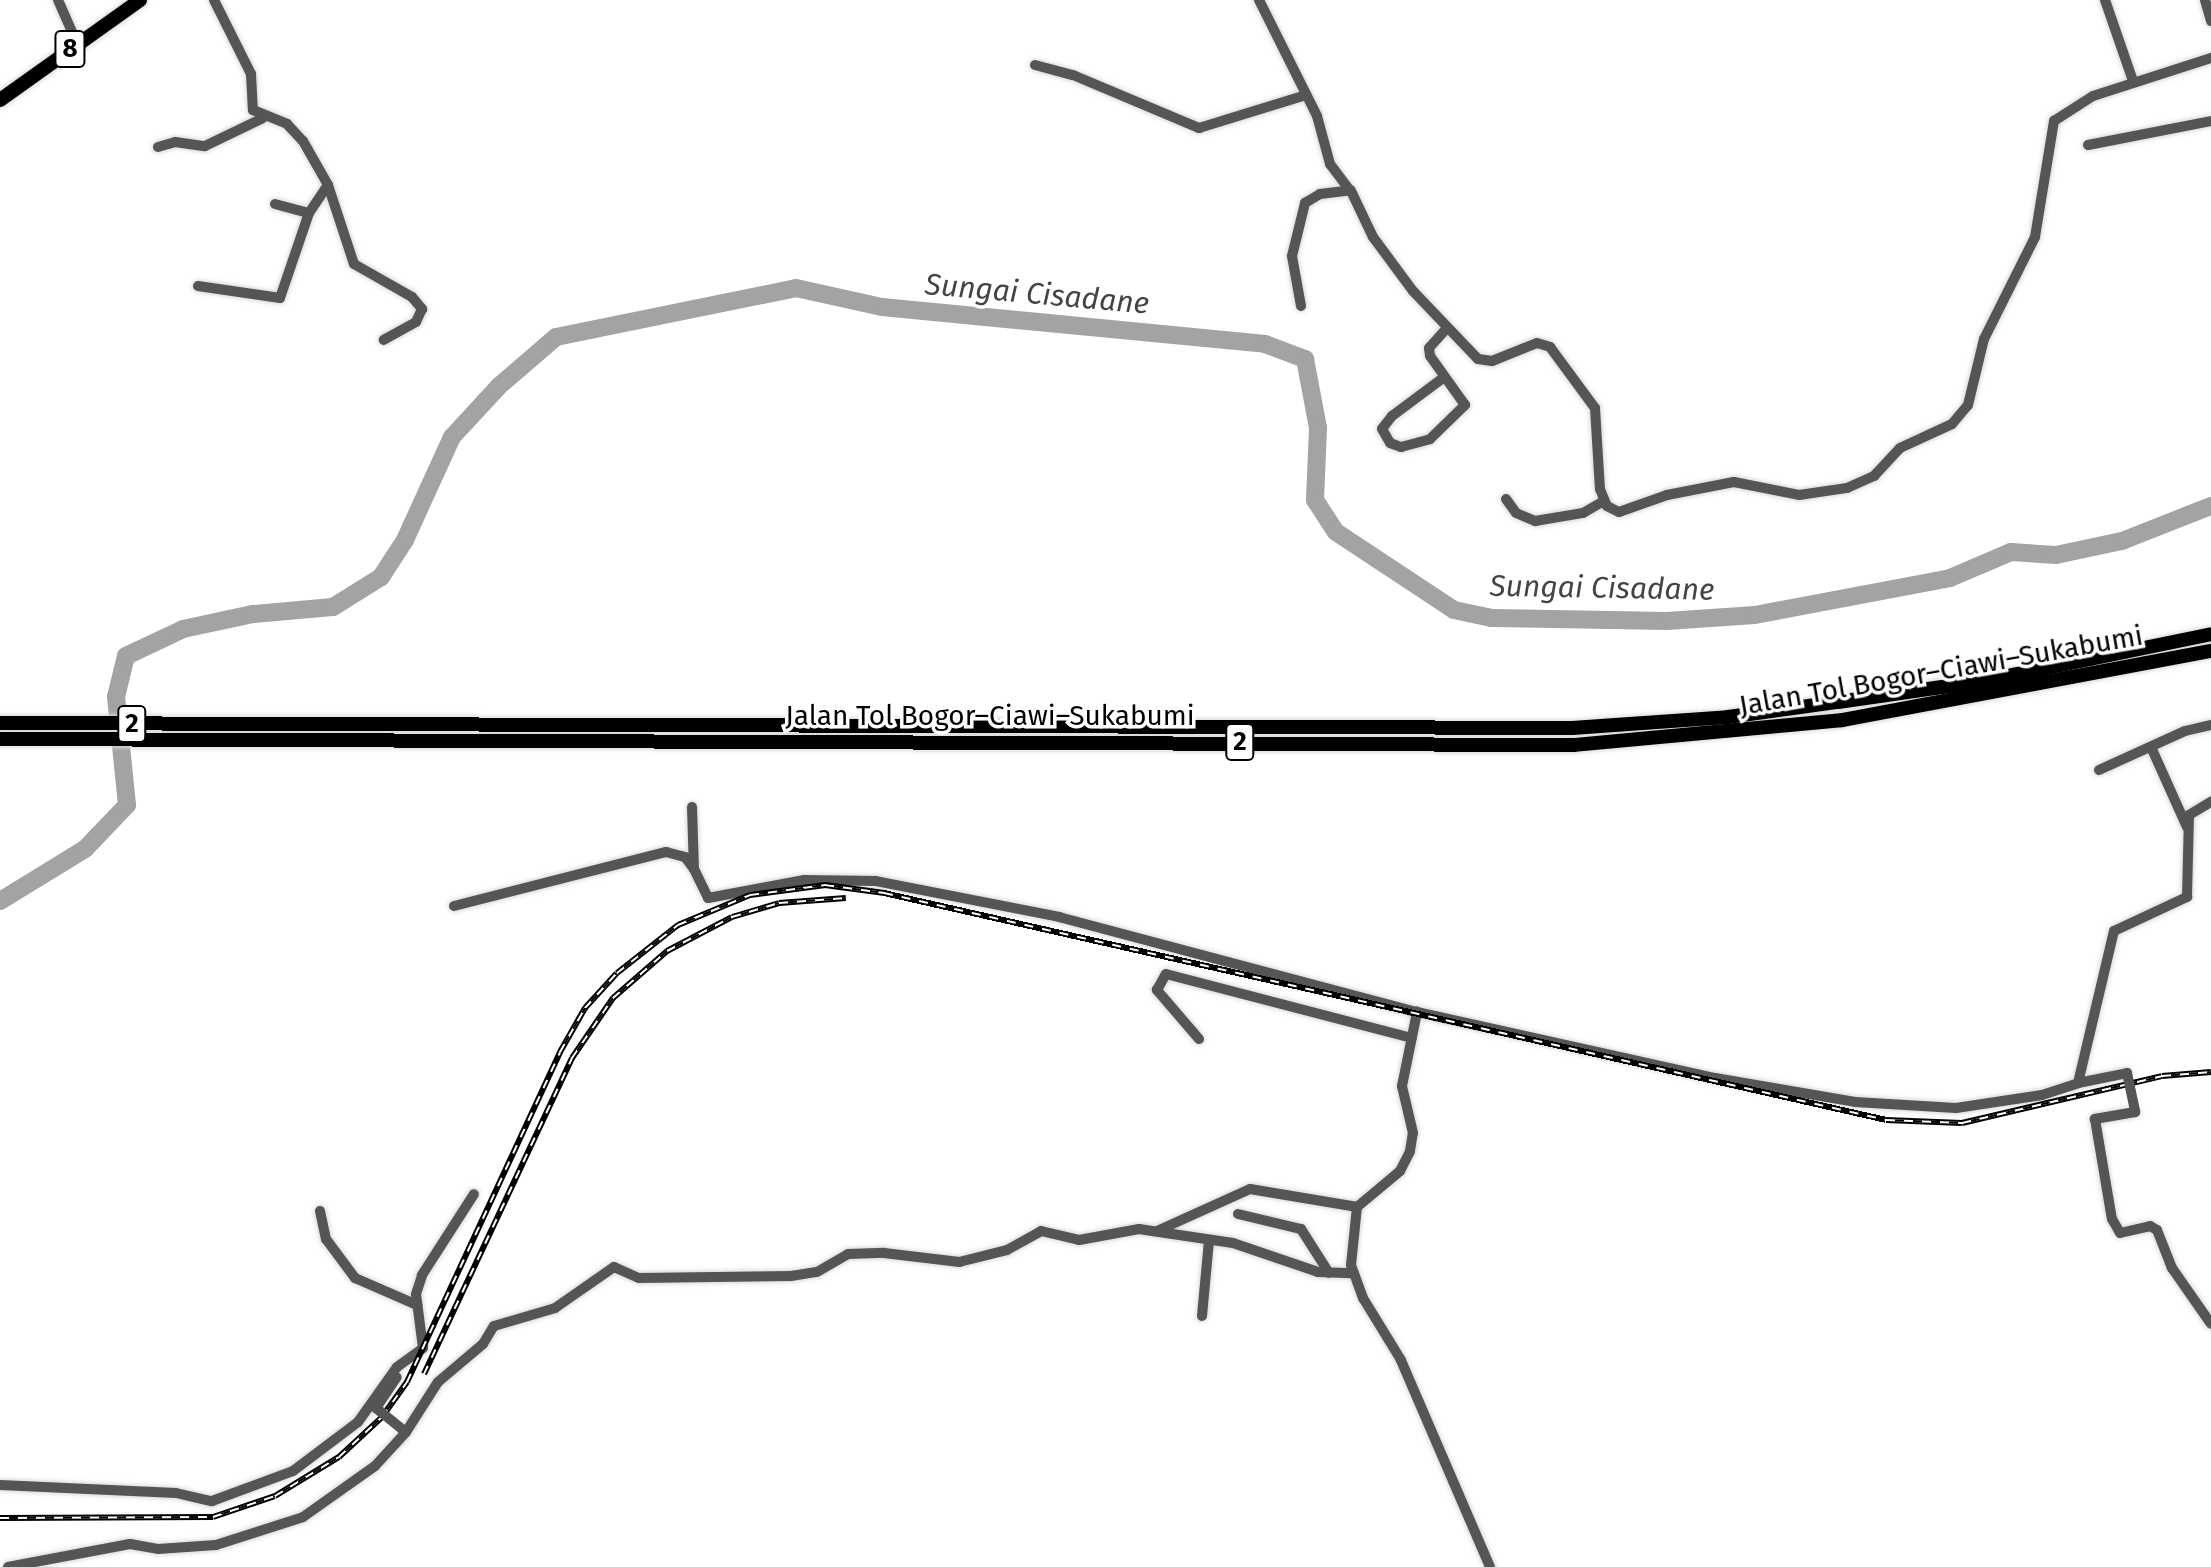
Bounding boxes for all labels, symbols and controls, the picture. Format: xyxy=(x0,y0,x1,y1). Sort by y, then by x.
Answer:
road number: 8 xyxy=(54,27,86,71)
water label: Sungai Cisadane xyxy=(923,266,1151,322)
water label: Sungai Cisadane xyxy=(1489,568,1715,608)
street label: Jalan Tol Bogor–Ciawi–Sukabumi xyxy=(1736,619,2146,723)
street label: Jalan Tol Bogor–Ciawi–Sukabumi xyxy=(785,699,1195,733)
road number: 2 xyxy=(116,702,148,746)
road number: 2 xyxy=(1224,720,1256,764)

